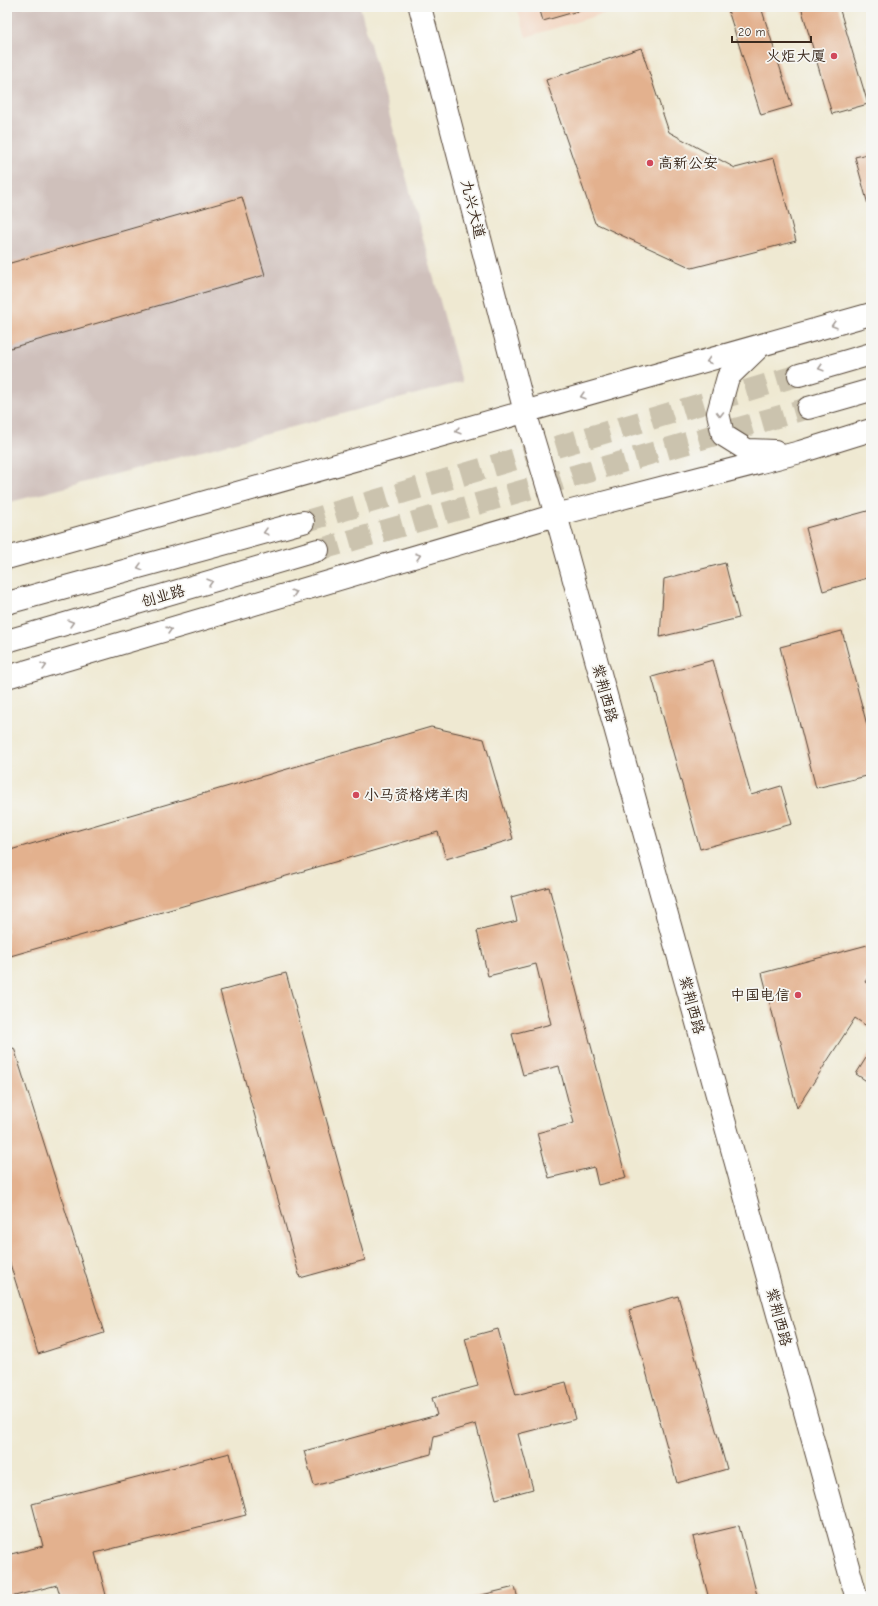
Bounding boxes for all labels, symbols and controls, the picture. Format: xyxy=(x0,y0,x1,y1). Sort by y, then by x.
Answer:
scale bar xyxy=(732,18,811,44)
text: 20 m xyxy=(738,25,766,39)
place label: 火炬大厦 xyxy=(766,47,826,65)
marker: 火炬大厦 xyxy=(829,51,839,61)
place label: 高新公安 xyxy=(658,154,718,172)
marker: 高新公安 xyxy=(645,158,655,168)
street label: 九兴大道 xyxy=(457,178,489,240)
one-way arrow xyxy=(830,320,837,329)
one-way arrow xyxy=(705,356,712,365)
one-way arrow xyxy=(818,363,825,372)
one-way arrow xyxy=(580,391,587,400)
one-way arrow xyxy=(716,411,724,417)
one-way arrow xyxy=(455,426,462,435)
one-way arrow xyxy=(262,527,269,536)
one-way arrow xyxy=(415,552,422,561)
one-way arrow xyxy=(137,562,144,570)
one-way arrow xyxy=(206,578,213,587)
street label: 创业路 xyxy=(139,581,187,611)
one-way arrow xyxy=(290,589,297,598)
one-way arrow xyxy=(68,619,75,628)
one-way arrow xyxy=(165,626,172,635)
one-way arrow xyxy=(41,662,48,671)
street label: 紫荆西路 xyxy=(589,662,621,724)
place label: 小马资格烤羊肉 xyxy=(364,786,469,804)
marker: 小马资格烤羊肉 xyxy=(351,790,361,800)
street label: 紫荆西路 xyxy=(676,974,708,1036)
place label: 中国电信 xyxy=(730,986,790,1004)
marker: 中国电信 xyxy=(793,990,803,1000)
street label: 紫荆西路 xyxy=(763,1286,795,1348)

